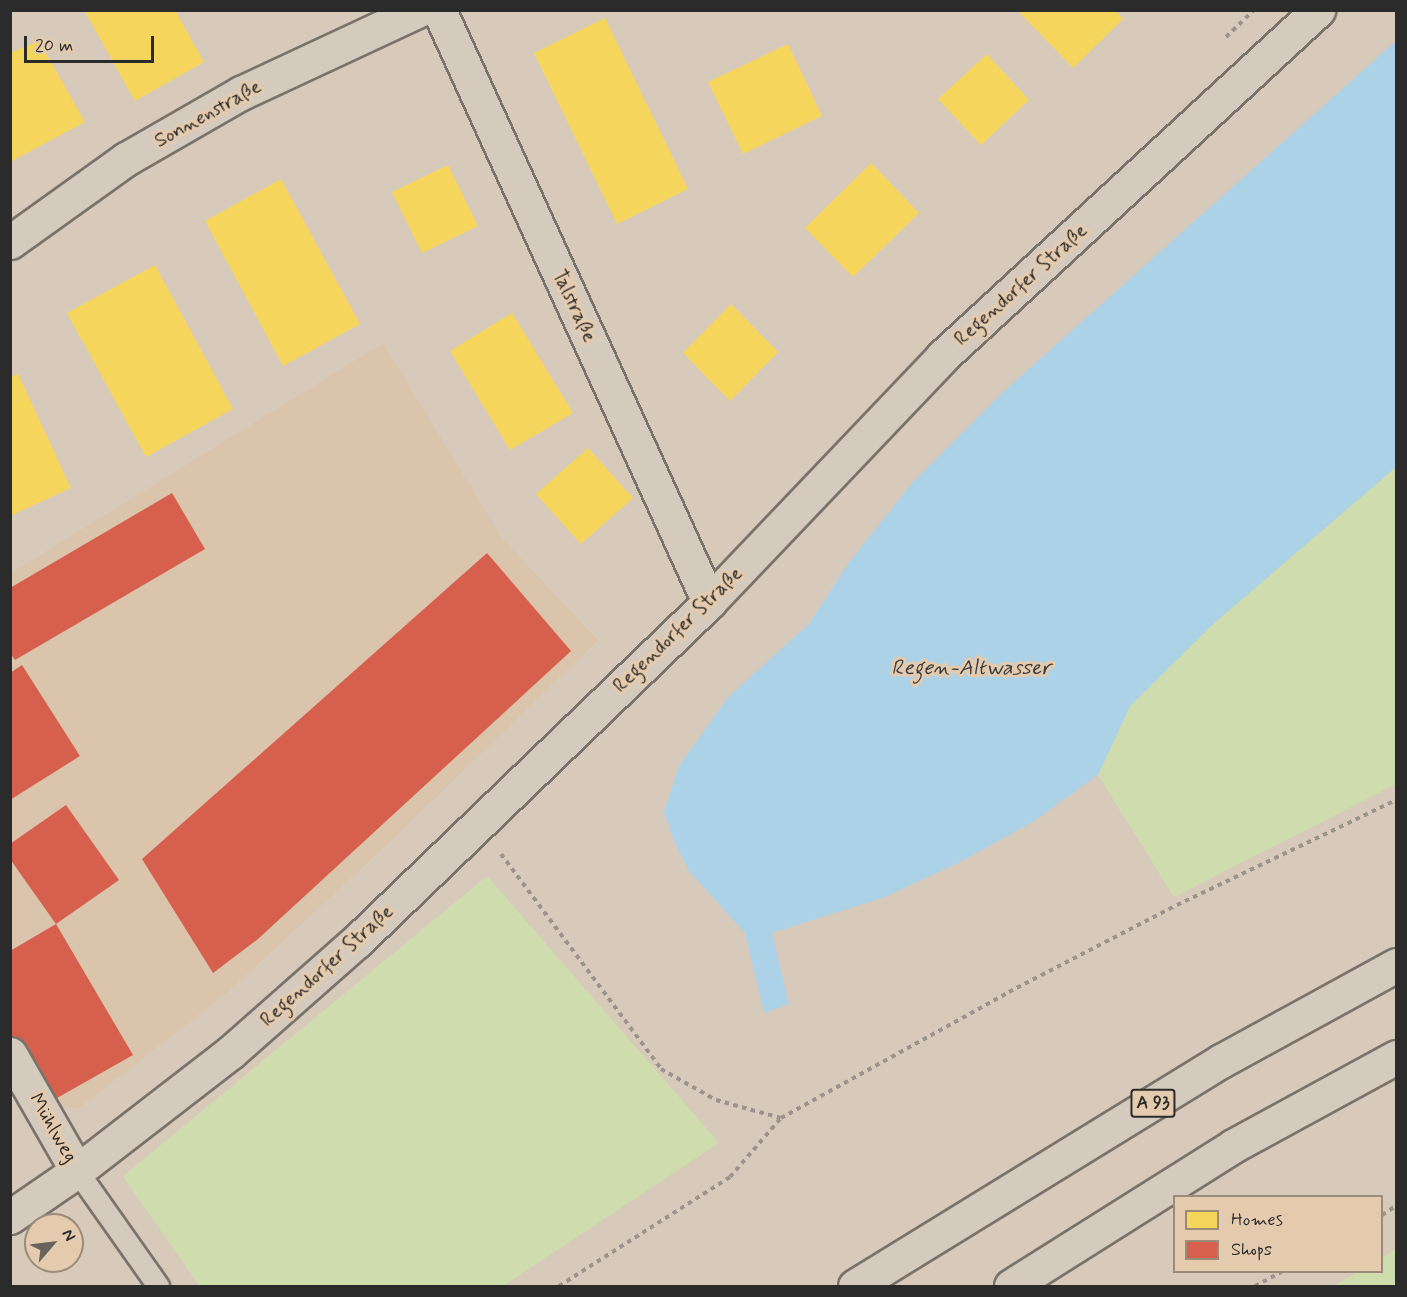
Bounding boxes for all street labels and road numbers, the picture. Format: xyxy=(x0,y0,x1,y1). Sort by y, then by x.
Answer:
street label: Sonnenstraße xyxy=(150,75,266,153)
street label: Regendorfer Straße xyxy=(950,219,1092,351)
street label: Talstraße xyxy=(547,266,601,346)
street label: Regendorfer Straße xyxy=(608,562,748,698)
street label: Regendorfer Straße xyxy=(256,900,398,1032)
road number: A 93 xyxy=(1129,1088,1177,1118)
street label: Mühlweg xyxy=(24,1089,82,1167)

